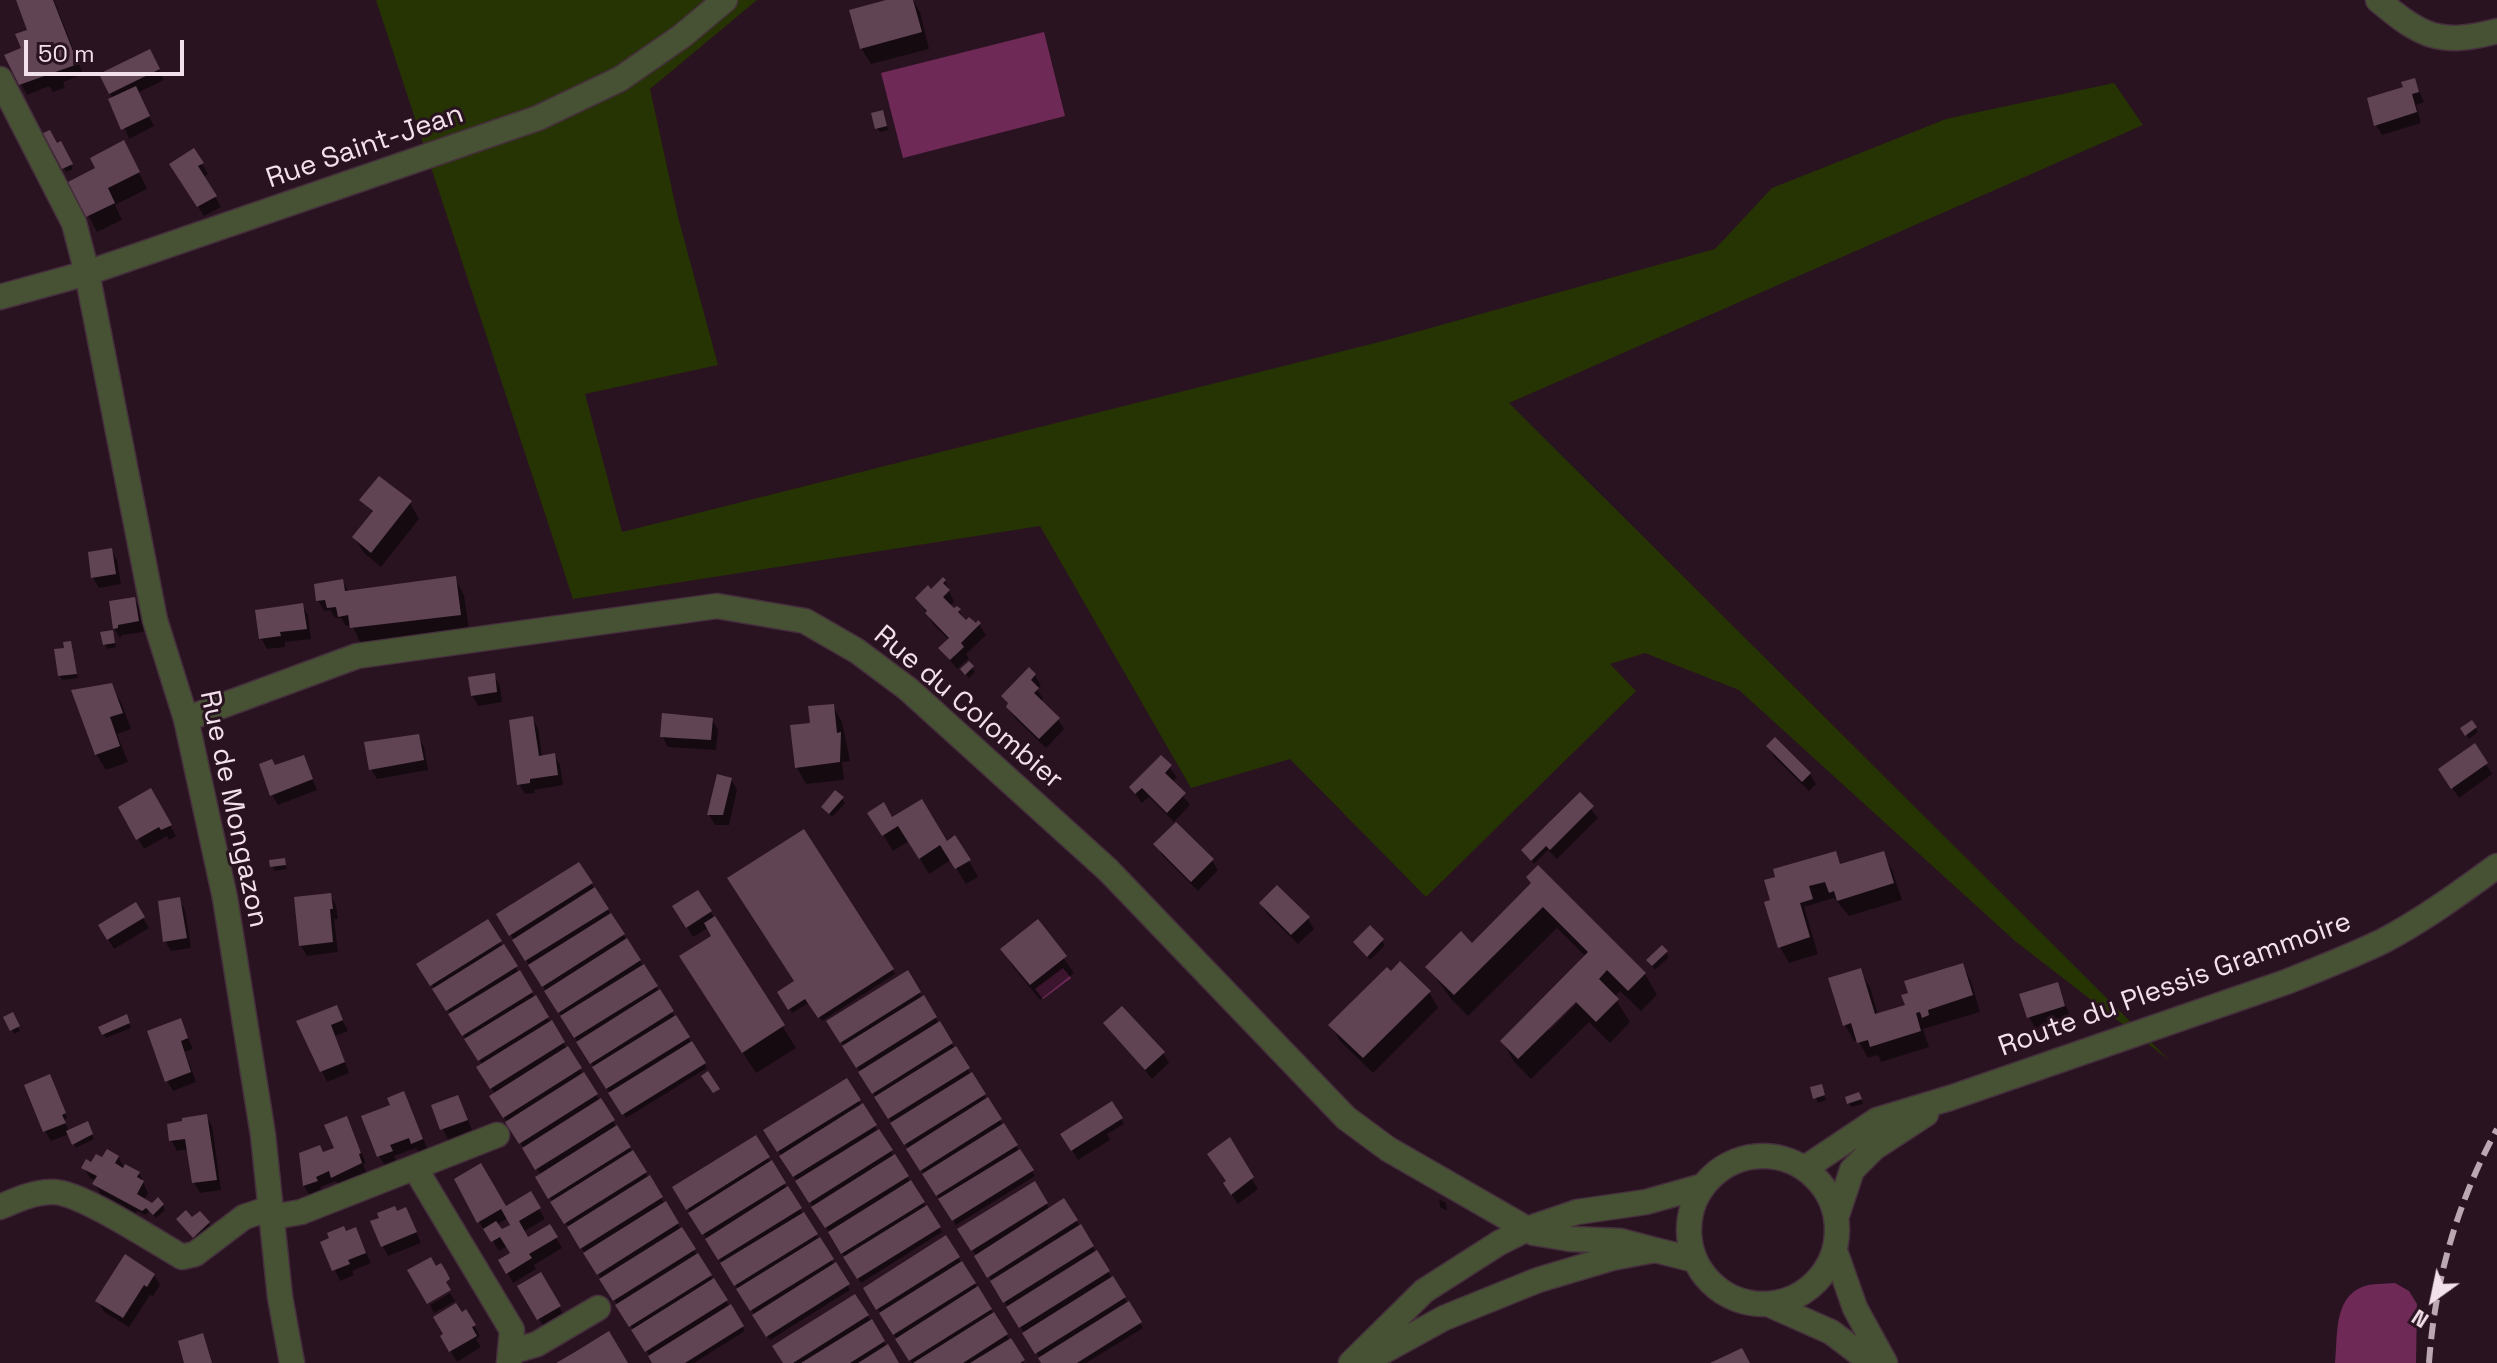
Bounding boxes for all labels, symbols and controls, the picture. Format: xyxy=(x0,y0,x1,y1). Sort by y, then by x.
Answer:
scale bar xyxy=(28,24,188,74)
text: 50 m xyxy=(38,38,95,69)
street label: Rue Saint-Jean xyxy=(262,98,468,196)
street label: Rue du Colombier xyxy=(867,619,1069,797)
street label: Rue de Mongazon xyxy=(191,687,275,931)
street label: Route du Plessis Grammoire xyxy=(1994,905,2356,1065)
north arrow xyxy=(2393,1259,2473,1339)
text: N xyxy=(2406,1303,2434,1335)

